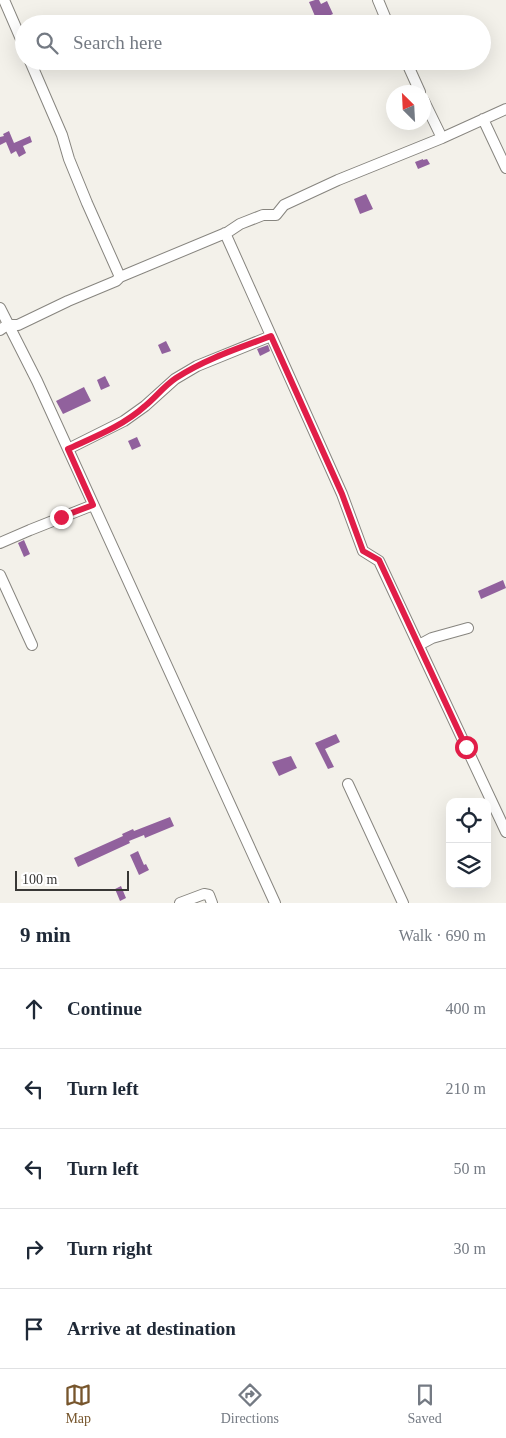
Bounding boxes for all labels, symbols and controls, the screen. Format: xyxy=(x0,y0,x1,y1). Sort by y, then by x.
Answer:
search box xyxy=(15,15,491,70)
icon: search xyxy=(33,29,61,57)
text: Search here xyxy=(73,32,162,53)
north arrow xyxy=(386,85,431,130)
route end xyxy=(50,506,73,529)
route start xyxy=(455,736,478,759)
map controls xyxy=(446,798,491,888)
button: locate xyxy=(446,798,491,843)
button: layers xyxy=(446,843,491,888)
scale bar xyxy=(15,868,129,891)
text: 100 m xyxy=(22,872,57,887)
text: 9 min xyxy=(20,923,71,947)
text: Walk · 690 m xyxy=(399,927,486,944)
icon: ahead xyxy=(20,995,48,1023)
text: Continue xyxy=(67,998,142,1019)
text: 400 m xyxy=(446,1000,486,1017)
icon: left xyxy=(20,1075,48,1103)
text: Turn left xyxy=(67,1078,139,1099)
text: 210 m xyxy=(446,1080,486,1097)
icon: left xyxy=(20,1155,48,1183)
text: Turn left xyxy=(67,1158,139,1179)
text: 50 m xyxy=(454,1160,486,1177)
icon: right xyxy=(20,1235,48,1263)
text: Turn right xyxy=(67,1238,152,1259)
text: 30 m xyxy=(454,1240,486,1257)
icon: arrive xyxy=(20,1315,48,1343)
text: Arrive at destination xyxy=(67,1318,236,1339)
tab: Map xyxy=(64,1381,92,1427)
tab: Directions xyxy=(221,1381,279,1427)
tab: Saved xyxy=(408,1381,442,1427)

